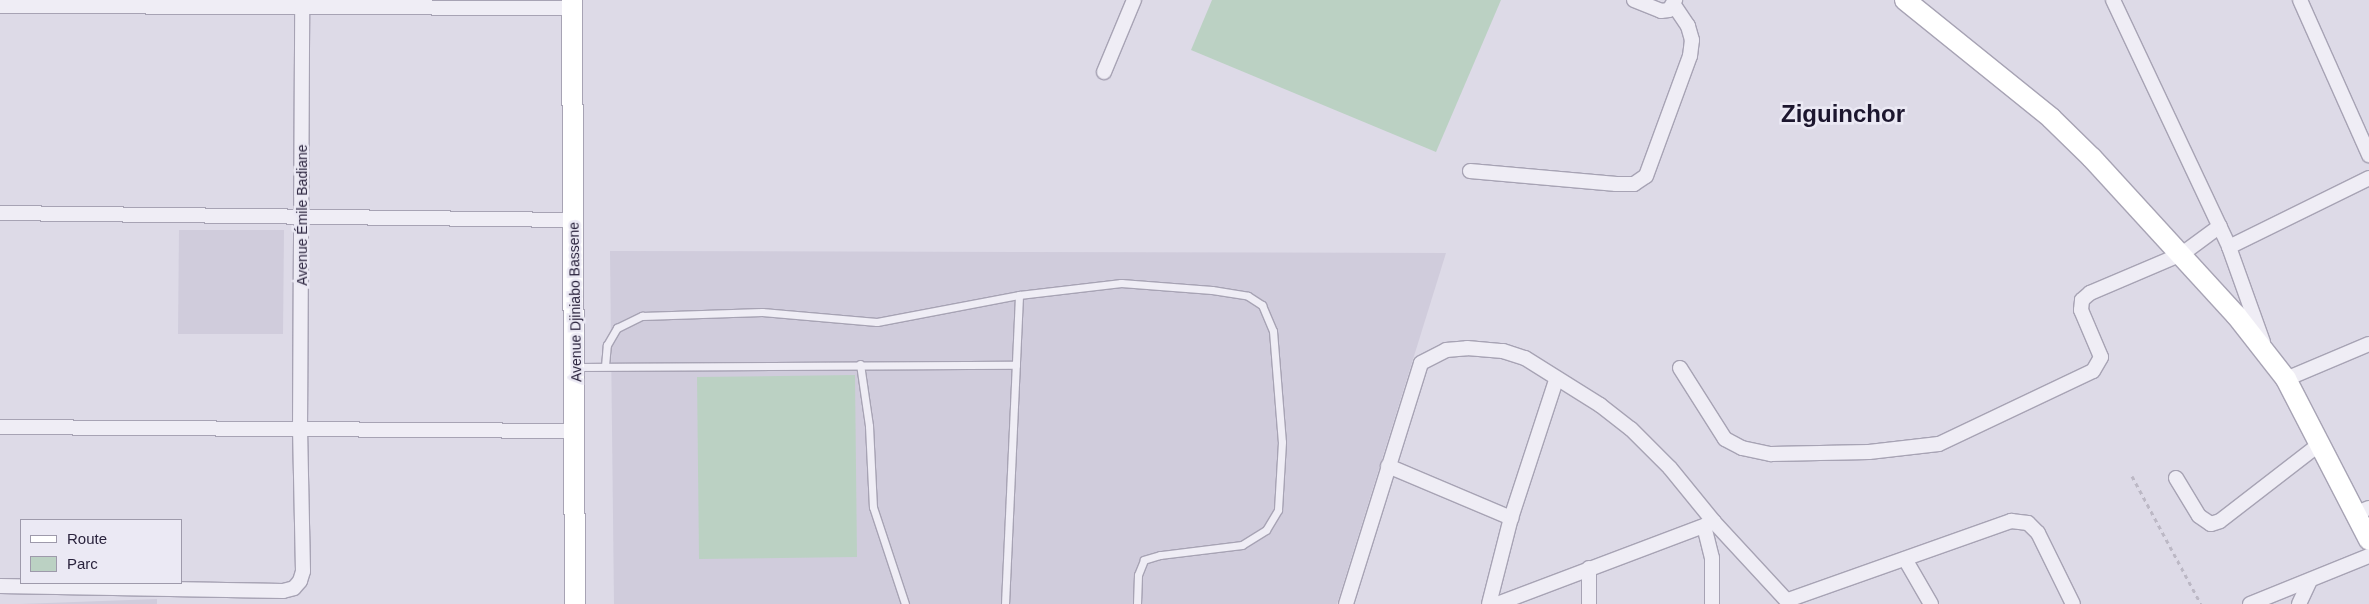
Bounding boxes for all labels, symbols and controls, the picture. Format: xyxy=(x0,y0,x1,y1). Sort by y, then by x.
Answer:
district label: Ziguinchor xyxy=(1781,100,1905,128)
street label: Avenue Émile Badiane xyxy=(294,144,310,286)
street label: Avenue Djiniabo Bassene xyxy=(565,222,585,382)
legend xyxy=(20,519,182,584)
text: Route xyxy=(67,530,107,547)
text: Parc xyxy=(67,555,98,572)

